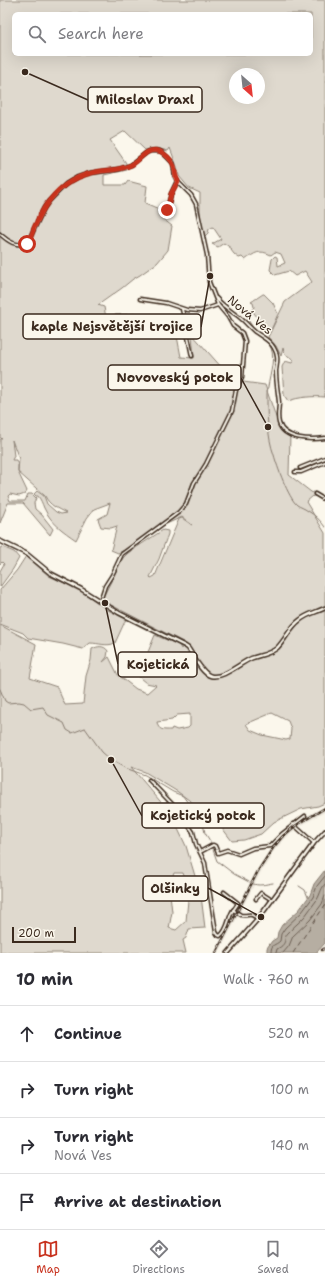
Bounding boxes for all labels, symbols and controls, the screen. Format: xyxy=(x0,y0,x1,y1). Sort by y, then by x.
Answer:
search box xyxy=(12,12,313,56)
icon: search xyxy=(26,23,48,45)
text: Search here xyxy=(58,24,144,44)
north arrow xyxy=(229,68,265,104)
callout: Miloslav Draxl xyxy=(88,87,202,112)
text: Miloslav Draxl xyxy=(96,91,195,108)
route end xyxy=(158,201,176,219)
route start xyxy=(18,235,36,253)
street label: Nová Ves xyxy=(224,292,276,338)
callout: kaple Nejsvětější trojice xyxy=(23,314,201,339)
text: kaple Nejsvětější trojice xyxy=(31,318,193,335)
callout: Novoveský potok xyxy=(108,365,241,390)
text: Novoveský potok xyxy=(117,369,233,386)
callout: Kojetická xyxy=(118,652,197,677)
text: Kojetická xyxy=(127,656,189,673)
callout: Kojetický potok xyxy=(142,803,264,828)
text: Kojetický potok xyxy=(150,807,256,824)
callout: Olšinky xyxy=(143,876,208,901)
text: Olšinky xyxy=(150,880,200,897)
scale bar xyxy=(12,925,76,944)
text: 200 m xyxy=(18,926,54,941)
text: 10 min xyxy=(16,968,73,990)
text: Walk · 760 m xyxy=(223,971,309,988)
icon: ahead xyxy=(16,1023,38,1045)
text: Continue xyxy=(54,1024,122,1044)
text: 520 m xyxy=(268,1025,309,1042)
icon: right xyxy=(16,1079,38,1101)
text: Turn right xyxy=(54,1080,134,1100)
text: 100 m xyxy=(270,1081,309,1098)
text: Turn right xyxy=(54,1127,134,1147)
icon: right xyxy=(16,1135,38,1157)
text: 140 m xyxy=(270,1137,309,1154)
text: Nová Ves xyxy=(54,1147,112,1164)
icon: arrive xyxy=(16,1191,38,1213)
text: Arrive at destination xyxy=(54,1192,222,1212)
tab: Map xyxy=(36,1238,60,1277)
tab: Directions xyxy=(132,1238,185,1277)
tab: Saved xyxy=(257,1238,289,1277)

